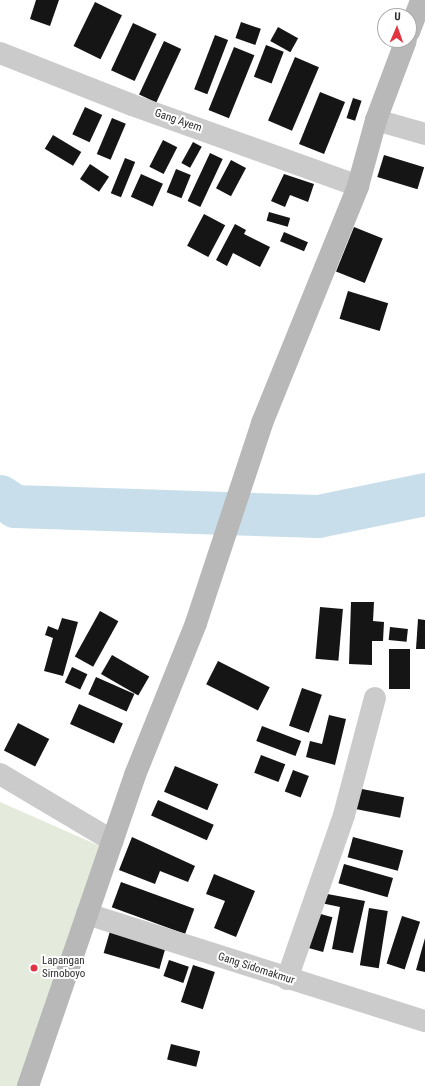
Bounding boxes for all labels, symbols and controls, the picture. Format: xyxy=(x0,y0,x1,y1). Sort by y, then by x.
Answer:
north arrow xyxy=(377,8,417,48)
text: U xyxy=(394,10,401,23)
street label: Gang Ayem xyxy=(153,107,203,135)
street label: Gang Sidomakmur xyxy=(216,950,296,988)
place label: Lapangan Sirnoboyo xyxy=(42,955,85,981)
marker: Lapangan Sirnoboyo xyxy=(29,963,39,973)

